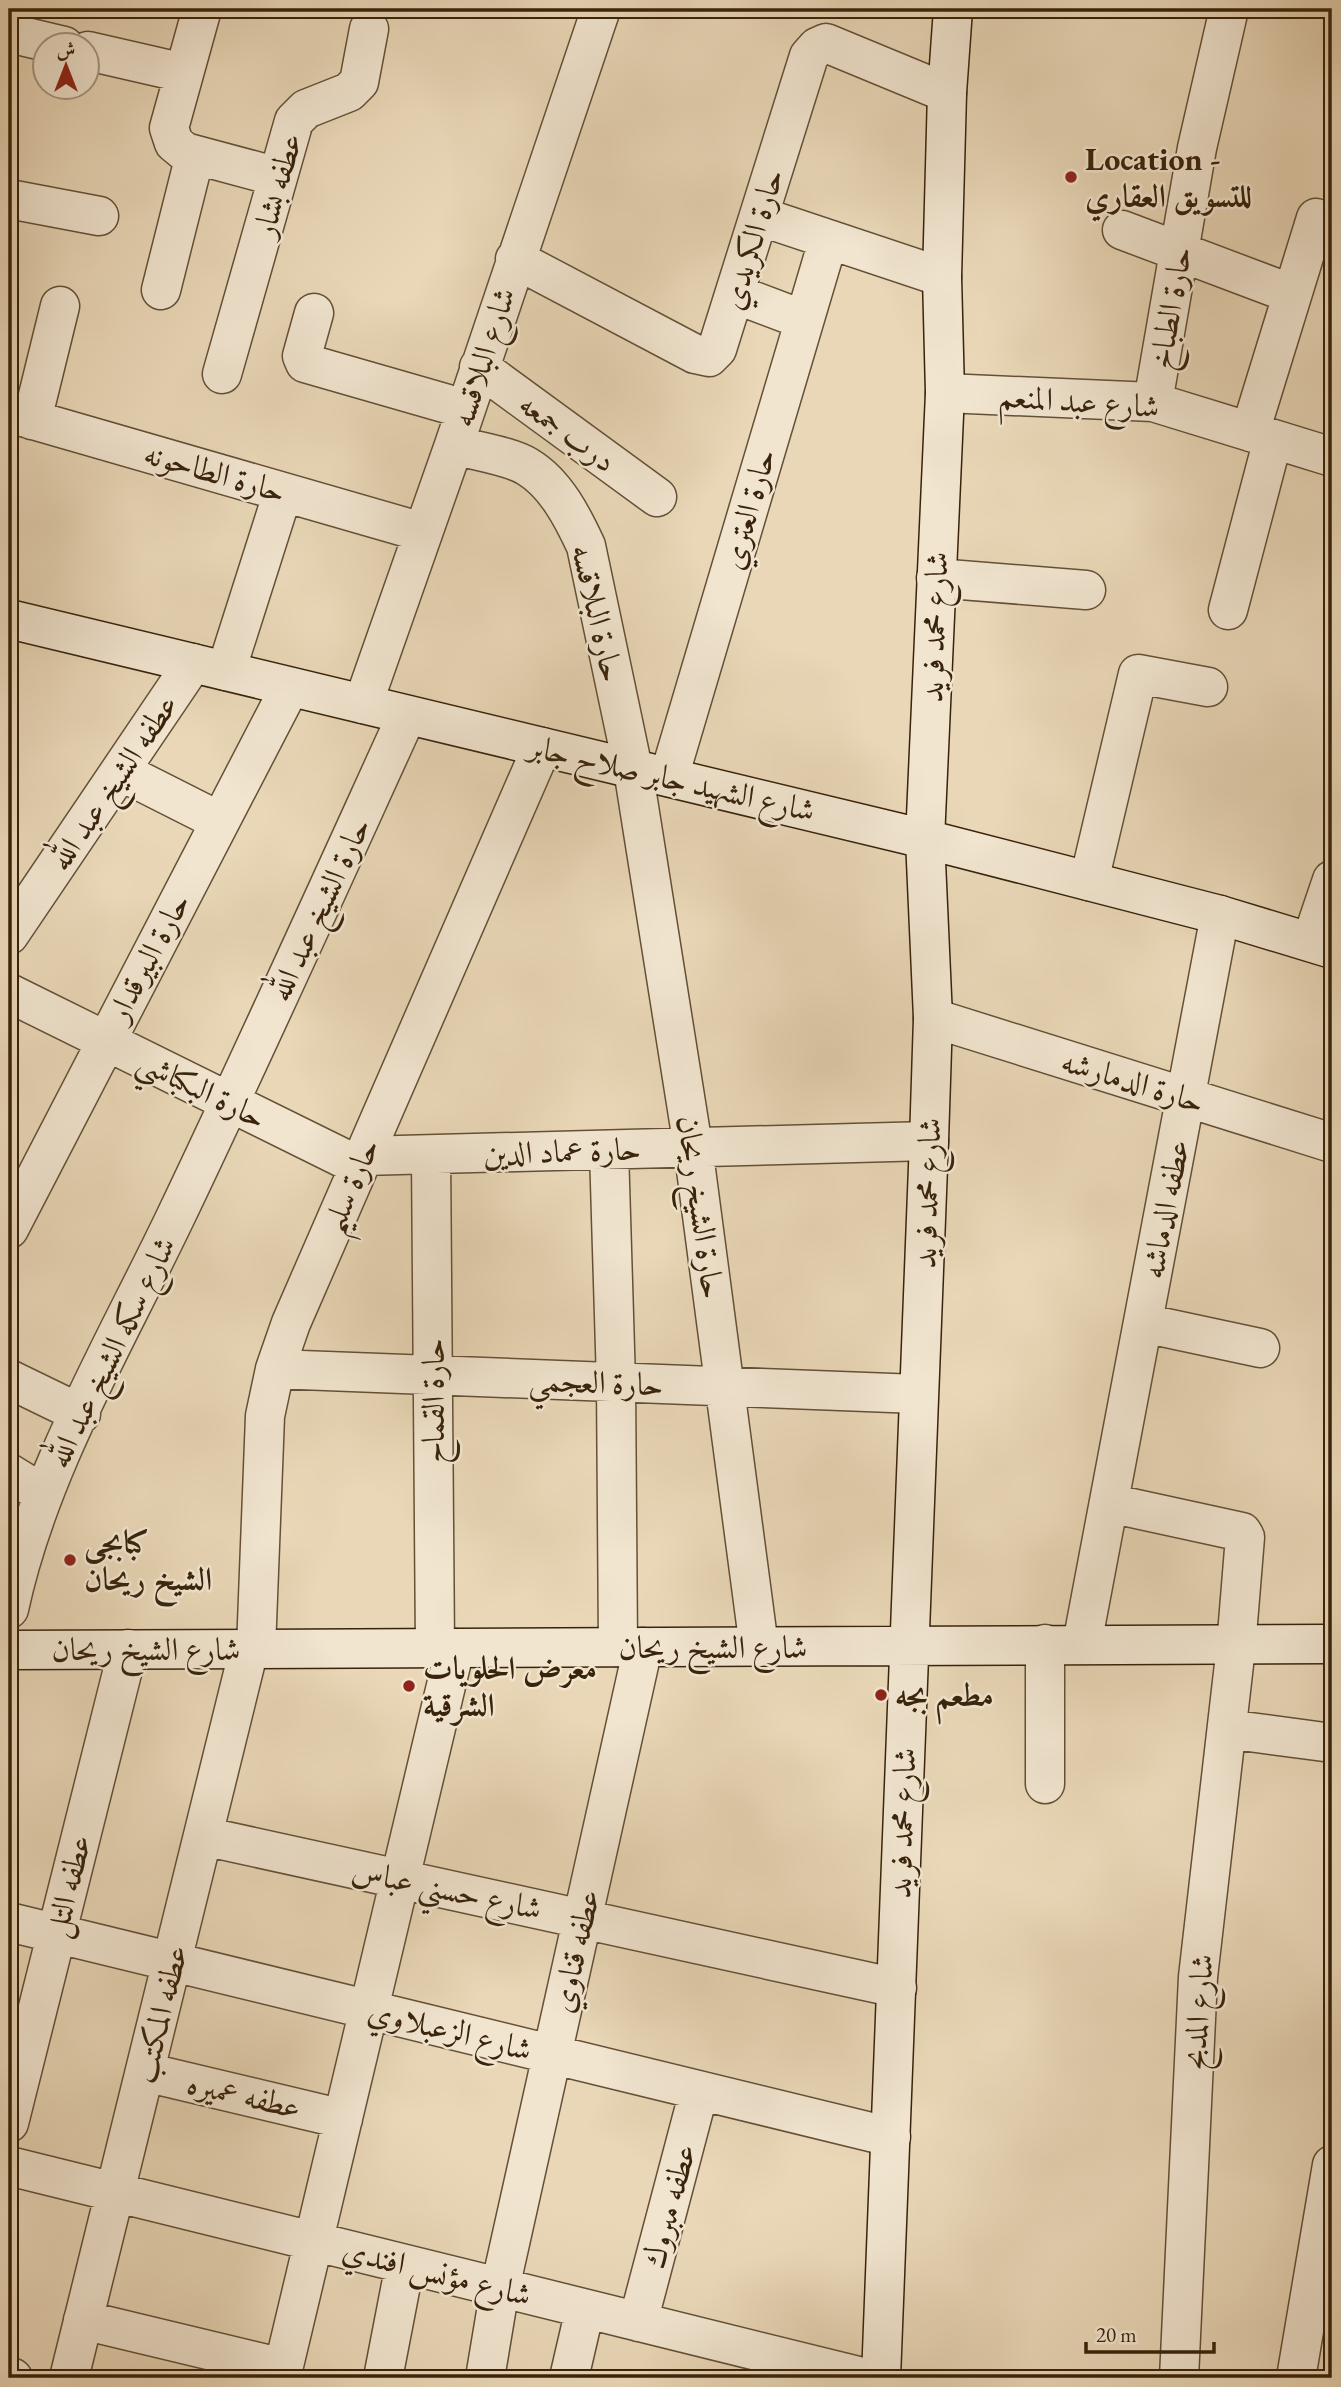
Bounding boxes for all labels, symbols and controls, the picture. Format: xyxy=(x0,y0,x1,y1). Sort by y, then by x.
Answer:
north arrow xyxy=(32,32,102,102)
text: ش xyxy=(57,37,75,62)
street label: عطفه بشار xyxy=(241,128,312,245)
place label: Location - للتسويق العقاري xyxy=(1085,138,1252,222)
street label: حارة الكريدي xyxy=(711,163,797,316)
marker: Location - للتسويق العقاري xyxy=(1063,169,1079,185)
street label: حارة الطباخ xyxy=(1139,243,1208,374)
street label: شارع البلاقسه xyxy=(441,282,531,434)
street label: شارع عبد المنعم xyxy=(997,374,1161,437)
street label: درب جمعه xyxy=(511,383,625,481)
street label: حارة الطاحونه xyxy=(139,432,291,512)
street label: حارة العتري xyxy=(711,444,789,575)
street label: حارة البلاقسه xyxy=(562,540,634,686)
street label: شارع محمد فريد xyxy=(910,551,964,703)
street label: عطفه الشيخ عبد الله xyxy=(35,683,193,882)
street label: شارع الشهيد جابر صلاح جابر xyxy=(520,724,819,838)
street label: حارة الشيخ عبد الله xyxy=(254,809,386,1011)
street label: حارة البيرقدار xyxy=(95,885,199,1031)
street label: حارة الدمارشه xyxy=(1056,1039,1210,1123)
street label: حارة البكباشي xyxy=(127,1040,274,1146)
street label: حارة الشيخ ريحان xyxy=(660,1113,735,1302)
street label: شارع محمد فريد xyxy=(903,1117,957,1269)
street label: حارة عماد الدين xyxy=(482,1127,642,1175)
street label: حارة سليم xyxy=(311,1132,399,1245)
street label: عطفه الدماشه xyxy=(1131,1136,1199,1282)
street label: شارع سكه الشيخ عبد الله xyxy=(33,1228,192,1478)
street label: حارة القماح xyxy=(412,1338,461,1464)
street label: حارة العجمي xyxy=(527,1359,664,1414)
place label: كبابجى الشيخ ريحان xyxy=(84,1521,212,1608)
marker: كبابجى الشيخ ريحان xyxy=(62,1552,78,1568)
street label: شارع الشيخ ريحان xyxy=(619,1626,807,1675)
street label: شارع الشيخ ريحان xyxy=(52,1628,240,1677)
place label: معرض الحلويات الشرقية xyxy=(423,1647,597,1726)
place label: مطعم بجه xyxy=(895,1674,994,1725)
marker: معرض الحلويات الشرقية xyxy=(401,1678,417,1694)
marker: مطعم بجه xyxy=(873,1687,889,1703)
street label: شارع محمد فريد xyxy=(878,1747,932,1899)
street label: عطفه التل xyxy=(35,1830,103,1942)
street label: شارع حسني عباس xyxy=(346,1848,546,1938)
street label: عطفه قناوي xyxy=(540,1885,613,2018)
street label: عطفه المكتب xyxy=(123,1940,197,2088)
street label: شارع المدبح xyxy=(1173,1953,1229,2072)
street label: شارع الزعبلاوي xyxy=(362,1989,536,2076)
street label: عطفه عميره xyxy=(183,2062,305,2128)
street label: عطفه مبروك xyxy=(632,2139,706,2273)
street label: شارع مؤنس افندي xyxy=(337,2228,536,2322)
scale bar xyxy=(1086,2310,1213,2354)
text: 20 m xyxy=(1096,2321,1137,2348)

